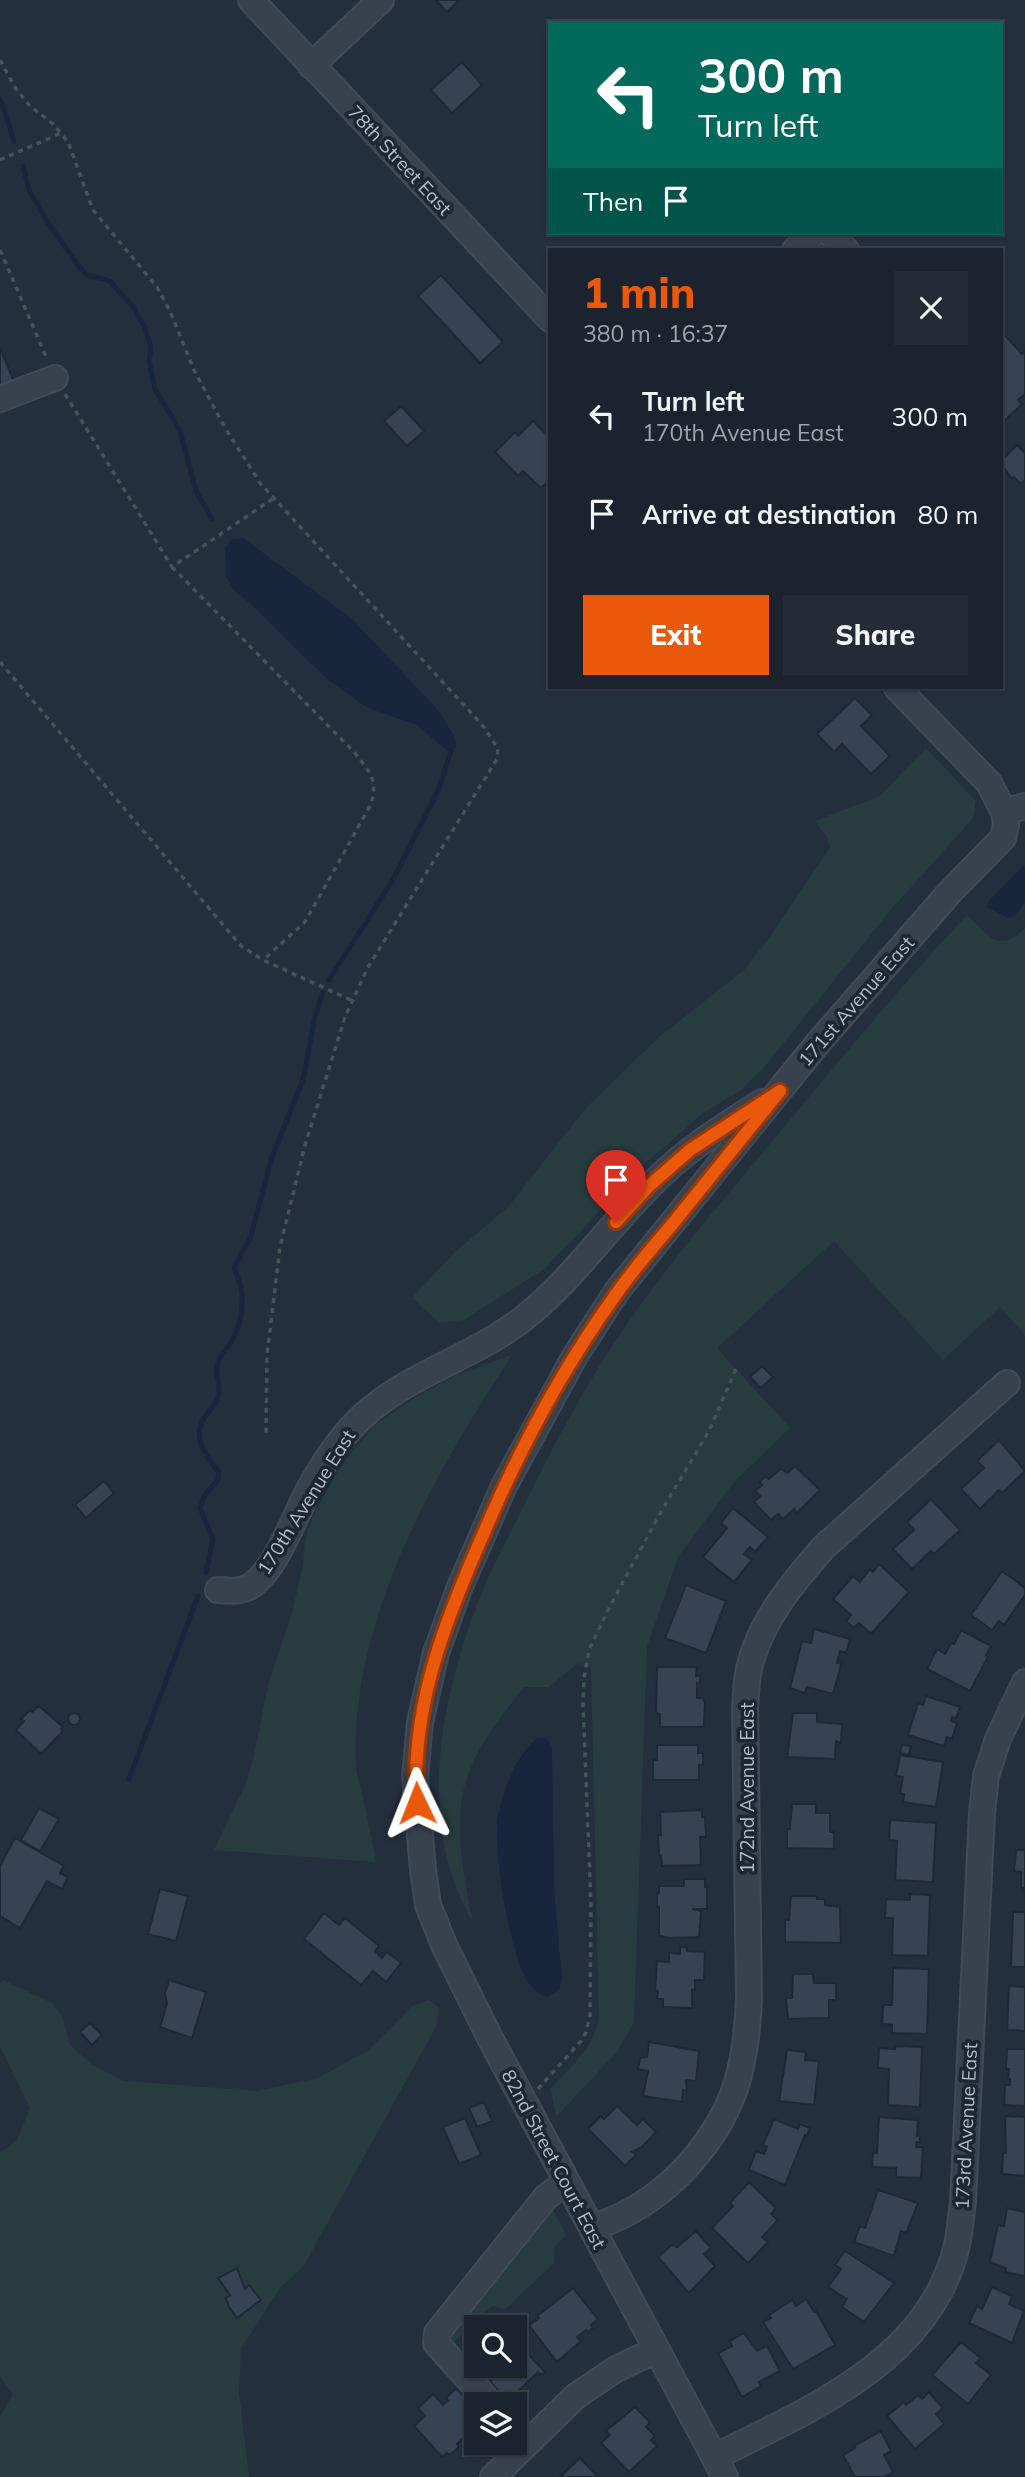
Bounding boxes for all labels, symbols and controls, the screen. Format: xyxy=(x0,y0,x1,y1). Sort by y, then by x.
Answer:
text: 300 m xyxy=(698,44,844,105)
icon: left xyxy=(583,49,674,140)
street label: 78th Street East xyxy=(343,100,457,220)
text: Turn left xyxy=(698,105,818,145)
icon: arrive xyxy=(657,182,695,220)
text: Then xyxy=(583,185,643,218)
text: 1 min xyxy=(583,266,696,319)
button: close xyxy=(894,271,968,345)
text: 380 m · 16:37 xyxy=(583,319,728,348)
text: Turn left xyxy=(642,385,744,418)
icon: left xyxy=(583,397,621,435)
text: 300 m xyxy=(892,400,968,433)
text: 170th Avenue East xyxy=(642,418,844,447)
icon: arrive xyxy=(583,495,621,533)
text: Arrive at destination xyxy=(642,498,897,531)
text: 80 m xyxy=(918,498,978,531)
button: Exit xyxy=(583,595,769,675)
button: Share xyxy=(783,595,968,675)
street label: 171st Avenue East xyxy=(793,931,919,1071)
pin xyxy=(586,1150,646,1222)
icon: arrive xyxy=(597,1161,635,1199)
street label: 170th Avenue East xyxy=(252,1425,360,1579)
street label: 172nd Avenue East xyxy=(735,1702,759,1874)
position arrow xyxy=(380,1766,454,1840)
street label: 173rd Avenue East xyxy=(950,2042,982,2210)
street label: 82nd Street Court East xyxy=(497,2065,612,2253)
map controls xyxy=(464,2315,527,2455)
button: search xyxy=(464,2315,527,2378)
button: layers xyxy=(464,2392,527,2455)

